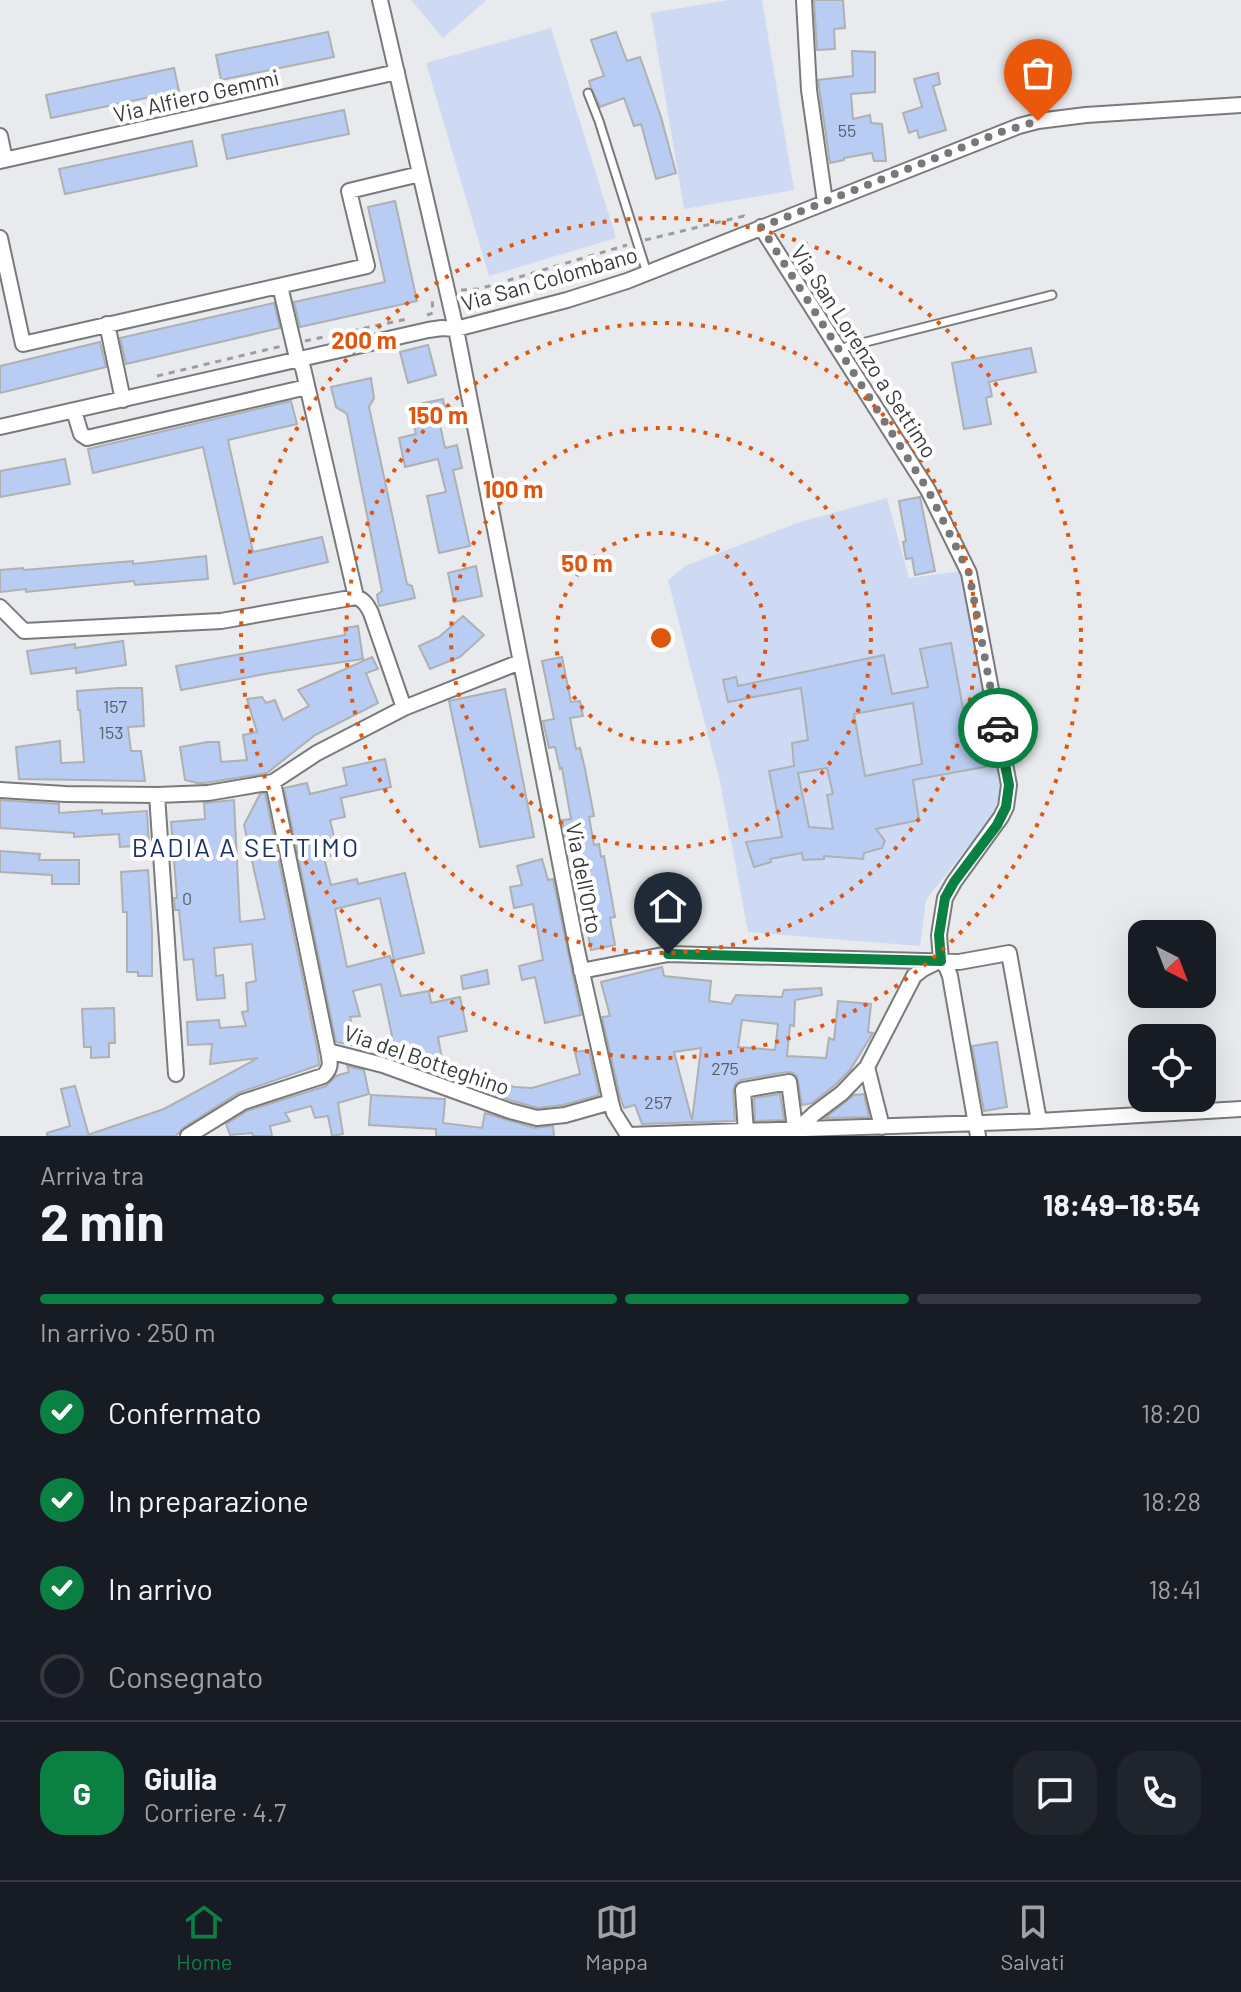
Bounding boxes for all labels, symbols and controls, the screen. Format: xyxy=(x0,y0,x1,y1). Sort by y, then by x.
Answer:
pin xyxy=(1004,39,1072,121)
icon: bag xyxy=(1016,51,1060,95)
street label: Via Alfiero Gemmi xyxy=(111,63,281,127)
house number: 55 xyxy=(838,119,856,141)
street label: Via San Colombano xyxy=(458,240,640,316)
street label: Via San Lorenzo a Settimo xyxy=(786,240,944,462)
text: 200 m xyxy=(331,325,397,354)
text: 150 m xyxy=(408,400,468,429)
text: 100 m xyxy=(483,474,543,503)
text: 50 m xyxy=(561,548,613,577)
centre of rings xyxy=(647,624,675,652)
courier xyxy=(958,688,1038,768)
house number: 157 xyxy=(103,695,128,717)
icon: car xyxy=(976,706,1020,750)
house number: 153 xyxy=(99,721,123,743)
street label: Via dell'Orto xyxy=(561,820,609,936)
district label: BADIA A SETTIMO xyxy=(132,831,360,862)
pin xyxy=(634,872,702,954)
icon: home xyxy=(646,884,690,928)
house number: 0 xyxy=(182,887,192,909)
north arrow xyxy=(1128,920,1216,1008)
map controls xyxy=(1128,920,1216,1112)
street label: Via del Botteghino xyxy=(341,1018,513,1100)
button: locate xyxy=(1128,1024,1216,1112)
house number: 275 xyxy=(711,1057,739,1079)
house number: 257 xyxy=(644,1091,672,1113)
text: Arriva tra xyxy=(40,1159,144,1190)
text: 18:49–18:54 xyxy=(1043,1186,1201,1222)
text: 2 min xyxy=(40,1189,165,1251)
text: In arrivo · 250 m xyxy=(40,1316,215,1347)
icon: check xyxy=(40,1390,84,1434)
text: Confermato xyxy=(108,1394,262,1430)
text: 18:20 xyxy=(1141,1397,1201,1428)
icon: check xyxy=(40,1478,84,1522)
text: In preparazione xyxy=(108,1482,309,1518)
text: 18:28 xyxy=(1142,1485,1201,1516)
icon: check xyxy=(40,1566,84,1610)
text: In arrivo xyxy=(108,1570,213,1606)
text: 18:41 xyxy=(1149,1573,1201,1604)
text: Consegnato xyxy=(108,1658,263,1694)
button: chat xyxy=(1013,1751,1097,1835)
button: phone xyxy=(1117,1751,1201,1835)
text: Giulia xyxy=(144,1760,217,1796)
text: G xyxy=(73,1775,91,1811)
text: Corriere · 4.7 xyxy=(144,1796,286,1827)
tab: Home xyxy=(176,1900,233,1974)
tab: Mappa xyxy=(585,1900,648,1974)
tab: Salvati xyxy=(1001,1900,1065,1974)

